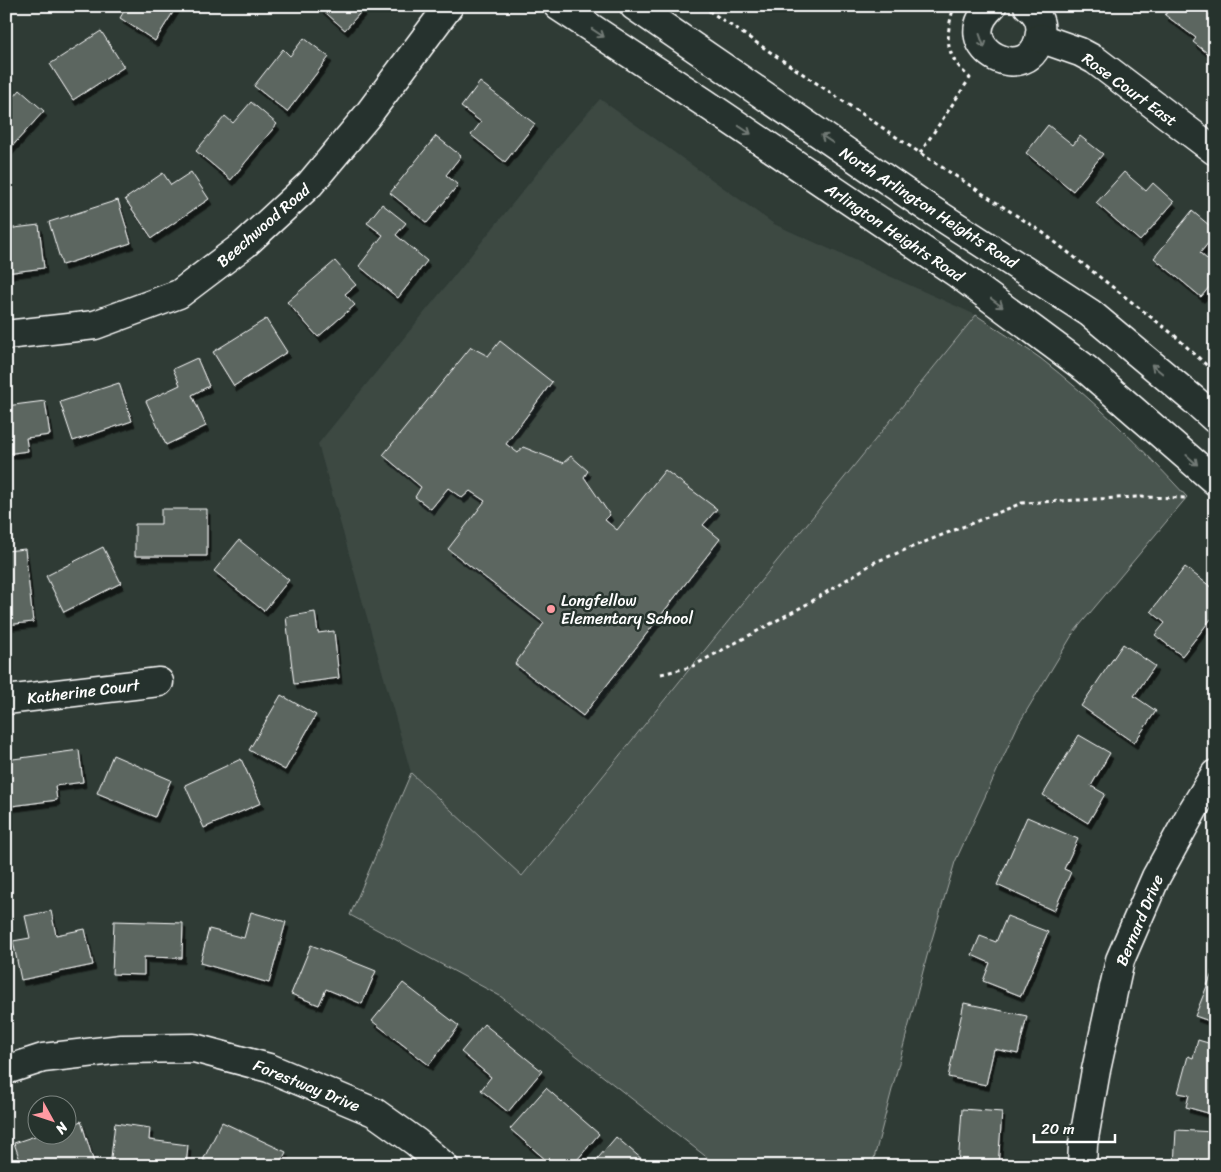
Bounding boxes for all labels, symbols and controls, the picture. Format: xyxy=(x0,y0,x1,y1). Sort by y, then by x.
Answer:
one-way arrow xyxy=(591,28,605,38)
one-way arrow xyxy=(978,33,987,48)
street label: Rose Court East xyxy=(1076,45,1184,134)
one-way arrow xyxy=(738,125,752,135)
one-way arrow xyxy=(820,134,834,145)
street label: North Arlington Heights Road xyxy=(836,142,1022,272)
street label: Beechwood Road xyxy=(210,175,318,275)
street label: Arlington Heights Road xyxy=(822,178,968,286)
one-way arrow xyxy=(990,297,1003,308)
one-way arrow xyxy=(1150,363,1163,374)
one-way arrow xyxy=(1185,455,1198,466)
place label: Longfellow Elementary School xyxy=(561,586,693,633)
marker: Longfellow Elementary School xyxy=(545,603,557,615)
street label: Katherine Court xyxy=(25,670,141,713)
street label: Bernard Drive xyxy=(1107,870,1172,970)
street label: Forestway Drive xyxy=(249,1051,365,1120)
north arrow xyxy=(28,1094,78,1144)
scale bar xyxy=(1034,1112,1115,1144)
text: N xyxy=(49,1116,75,1140)
text: 20 m xyxy=(1041,1116,1075,1142)

